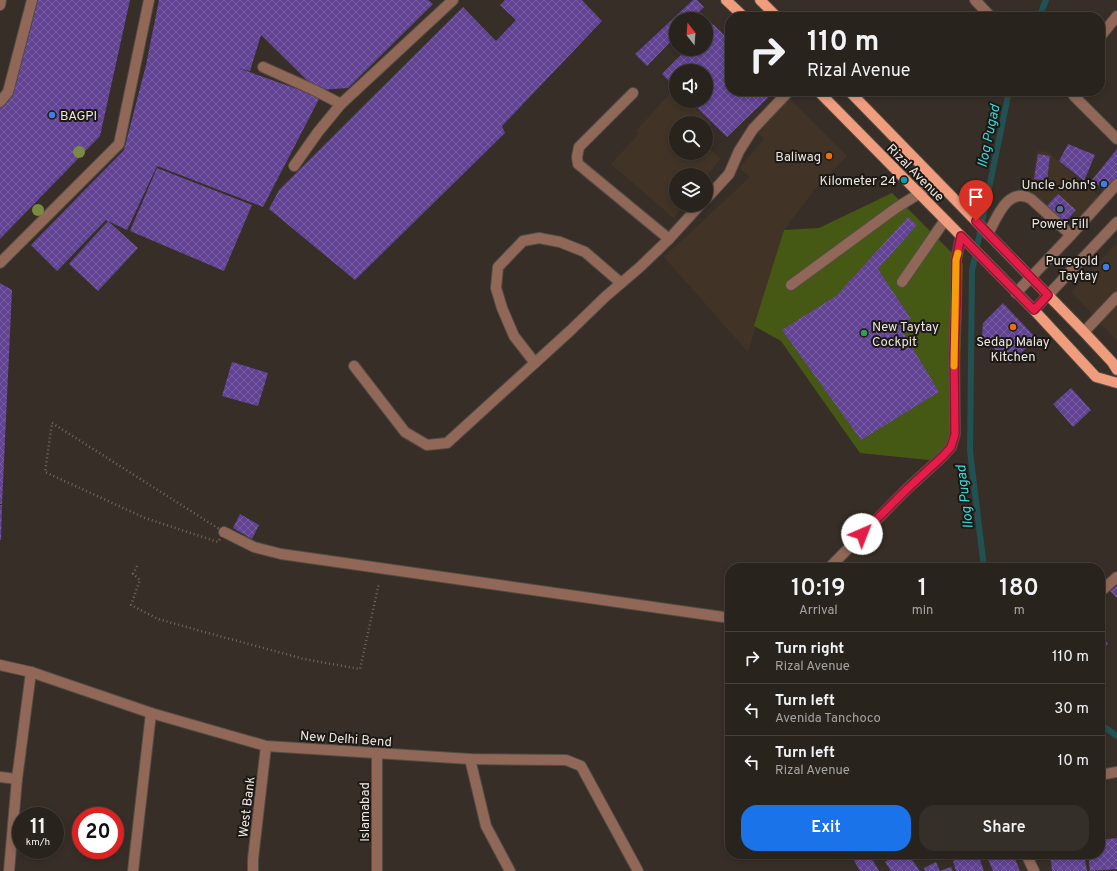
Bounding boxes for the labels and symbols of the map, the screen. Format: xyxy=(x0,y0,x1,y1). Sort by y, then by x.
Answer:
north arrow xyxy=(669,12,713,56)
water label: Ilog Pugad xyxy=(974,102,1005,169)
place label: BAGPI xyxy=(60,109,97,125)
marker: BAGPI xyxy=(47,110,57,120)
street label: Rizal Avenue xyxy=(882,141,947,206)
place label: Baliwag xyxy=(775,150,821,166)
marker: Baliwag xyxy=(824,151,834,161)
place label: Kilometer 24 xyxy=(820,174,896,190)
marker: Kilometer 24 xyxy=(899,175,909,185)
place label: Uncle John's xyxy=(1022,178,1096,194)
marker: Uncle John's xyxy=(1099,179,1109,189)
pin xyxy=(959,180,993,221)
marker: Power Fill xyxy=(1055,204,1065,214)
place label: Power Fill xyxy=(1031,217,1089,233)
place label: Puregold Taytay xyxy=(1045,254,1098,285)
marker: Puregold Taytay xyxy=(1101,262,1111,272)
place label: New Taytay Cockpit xyxy=(872,320,939,351)
marker: Sedap Malay Kitchen xyxy=(1008,322,1018,332)
marker: New Taytay Cockpit xyxy=(859,328,869,338)
place label: Sedap Malay Kitchen xyxy=(976,335,1050,366)
water label: Ilog Pugad xyxy=(953,463,978,530)
position arrow xyxy=(841,513,883,555)
street label: New Delhi Bend xyxy=(299,729,392,751)
street label: West Bank xyxy=(236,776,260,839)
street label: Islamabad xyxy=(358,782,374,842)
speed limit sign: 20 xyxy=(72,807,124,859)

